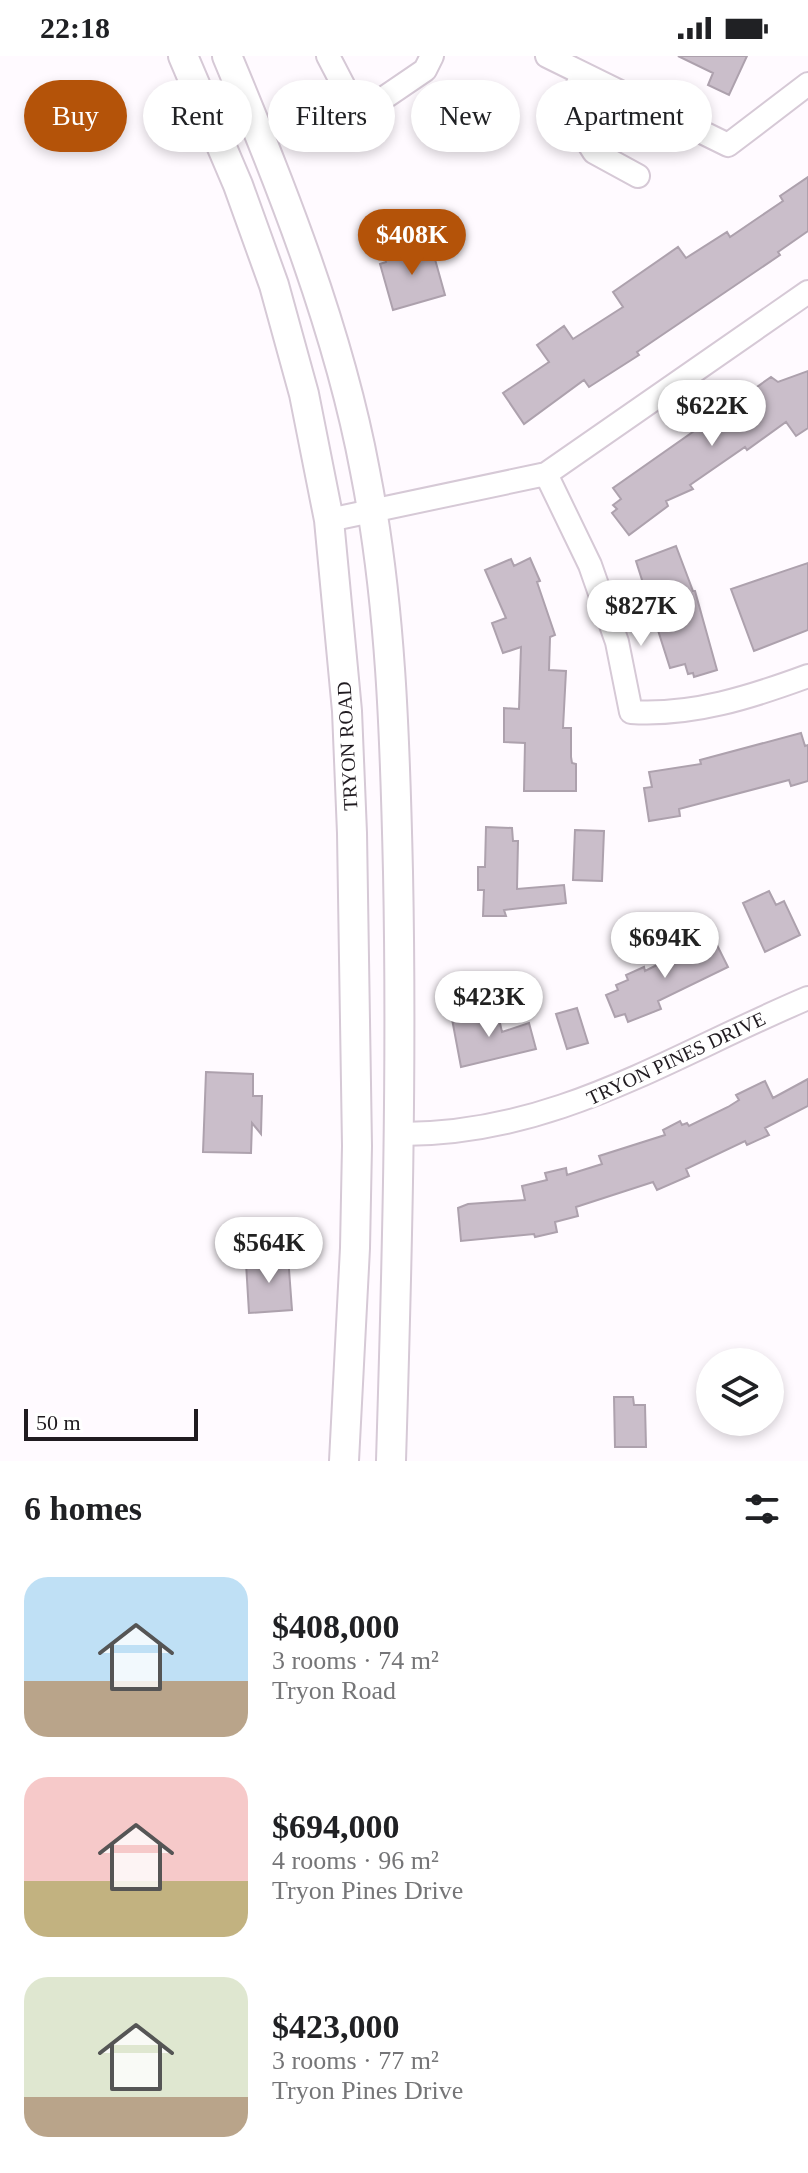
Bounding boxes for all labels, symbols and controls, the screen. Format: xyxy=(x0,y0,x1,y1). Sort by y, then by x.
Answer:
text: 22:18 xyxy=(40,11,110,44)
chip: Buy xyxy=(24,80,127,152)
chip: Rent xyxy=(143,80,252,152)
chip: Filters xyxy=(268,80,395,152)
chip: New xyxy=(411,80,520,152)
chip: Apartment xyxy=(536,80,712,152)
pin: $408K xyxy=(356,209,468,277)
text: $408K xyxy=(376,220,448,249)
pin: $622K xyxy=(656,380,768,448)
text: $622K xyxy=(676,391,748,420)
pin: $827K xyxy=(585,580,697,648)
text: $827K xyxy=(605,591,677,620)
street label: TRYON ROAD xyxy=(333,681,361,811)
pin: $694K xyxy=(609,912,721,980)
text: $694K xyxy=(629,923,701,952)
pin: $423K xyxy=(433,971,545,1039)
text: $423K xyxy=(453,982,525,1011)
street label: TRYON PINES DRIVE xyxy=(583,1007,769,1109)
pin: $564K xyxy=(213,1217,325,1285)
text: $564K xyxy=(233,1228,305,1257)
map controls xyxy=(696,1348,784,1436)
button: layers xyxy=(696,1348,784,1436)
scale bar xyxy=(24,1405,198,1441)
text: 50 m xyxy=(36,1410,81,1435)
icon: filters xyxy=(740,1487,784,1531)
text: 6 homes xyxy=(24,1490,142,1527)
text: $408,000 xyxy=(272,1608,400,1645)
icon: home xyxy=(88,1609,184,1705)
text: 3 rooms · 74 m² xyxy=(272,1646,439,1675)
text: Tryon Road xyxy=(272,1676,396,1705)
text: $694,000 xyxy=(272,1808,400,1845)
icon: home xyxy=(88,1809,184,1905)
text: 4 rooms · 96 m² xyxy=(272,1846,439,1875)
text: Tryon Pines Drive xyxy=(272,1876,463,1905)
text: $423,000 xyxy=(272,2008,400,2045)
icon: home xyxy=(88,2009,184,2105)
text: 3 rooms · 77 m² xyxy=(272,2046,439,2075)
text: Tryon Pines Drive xyxy=(272,2076,463,2105)

